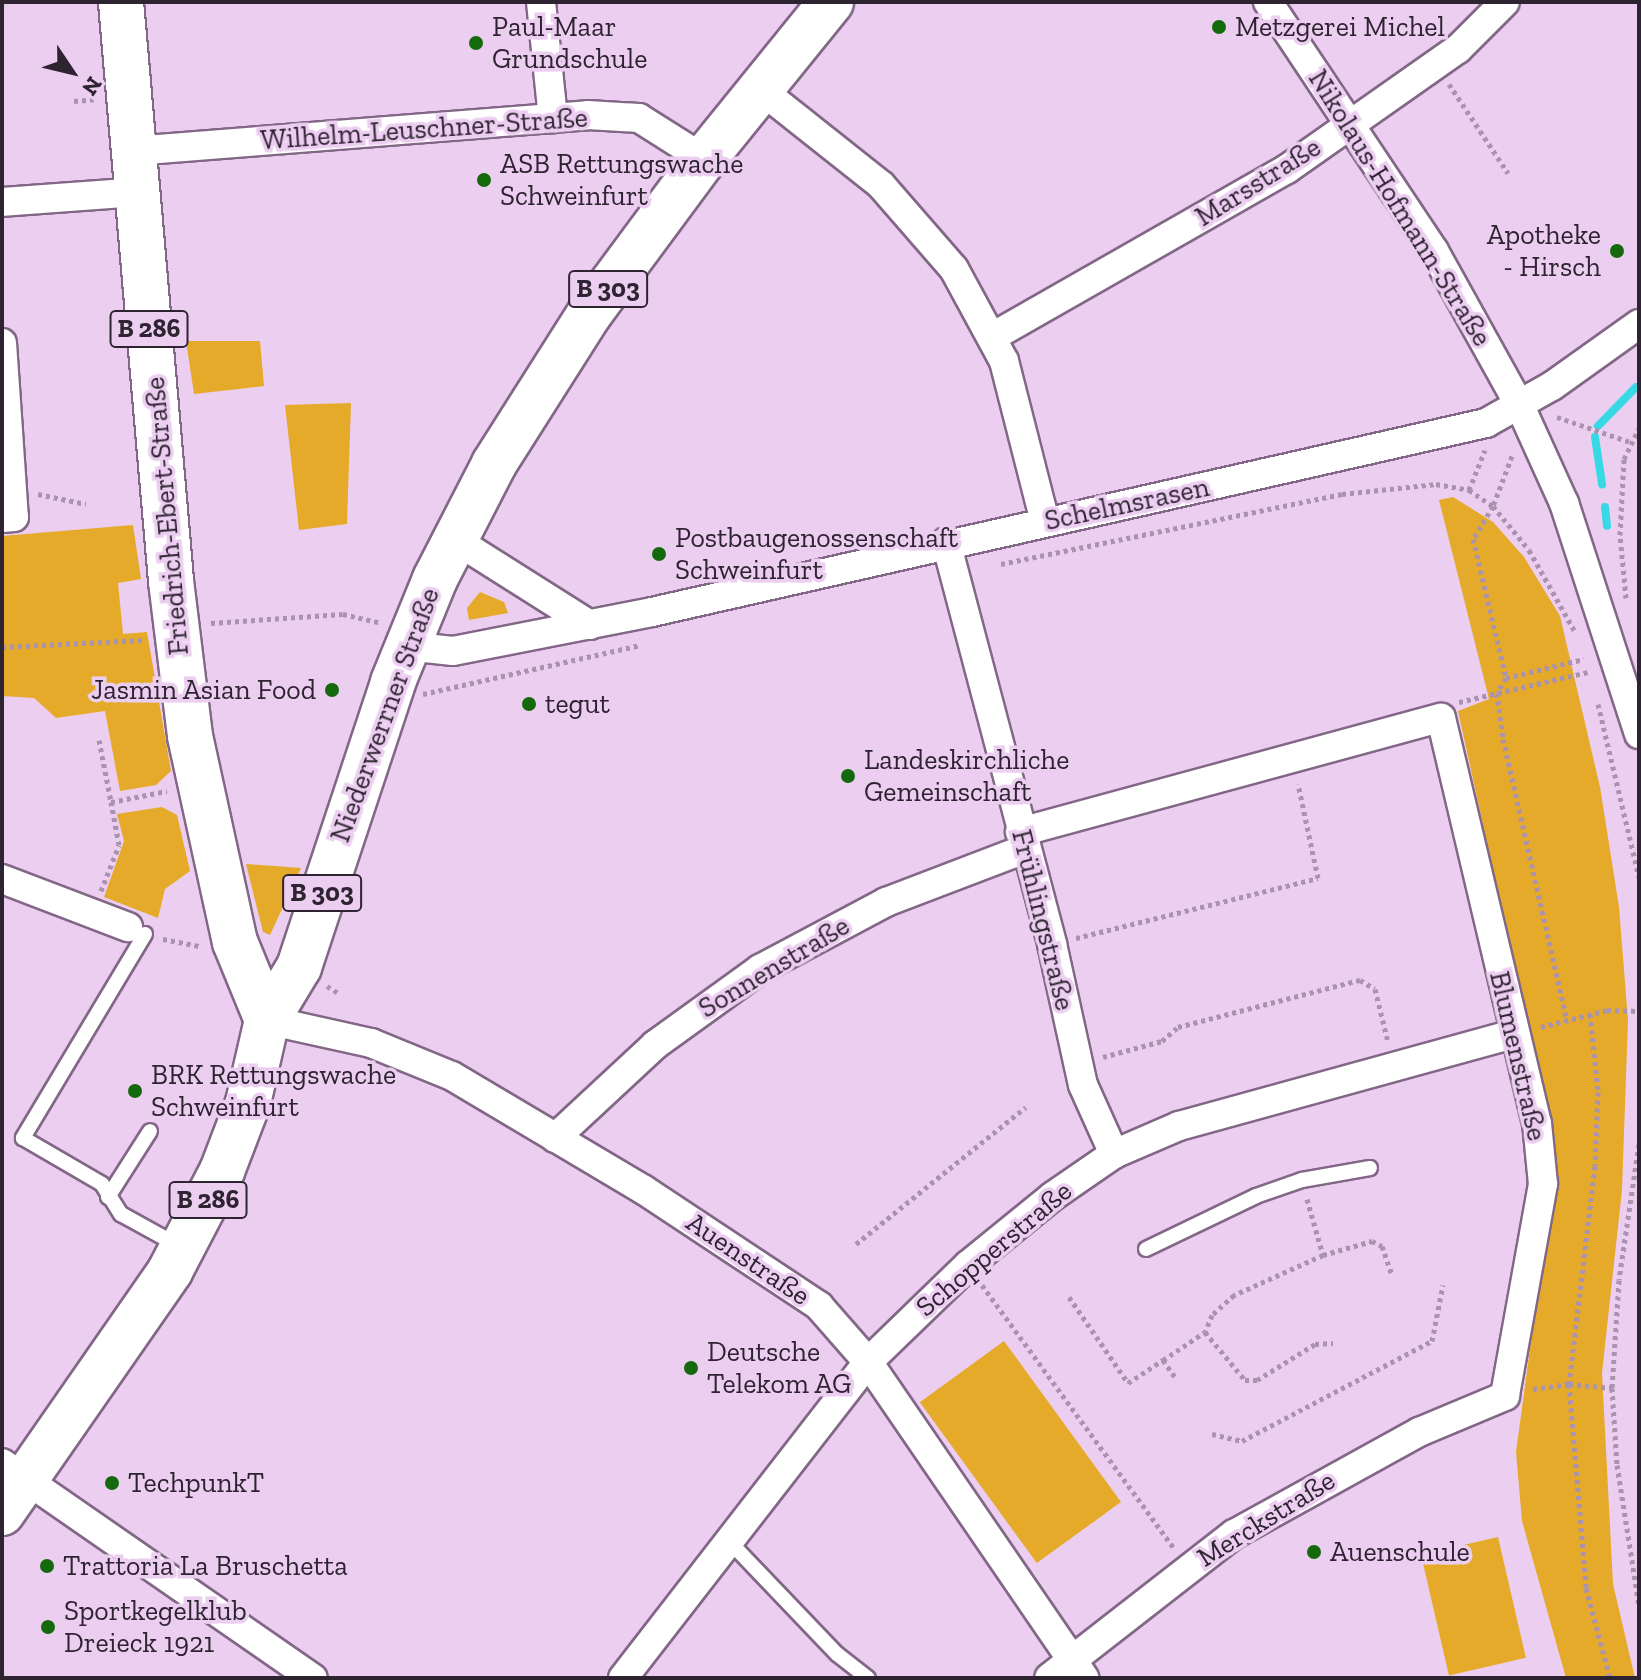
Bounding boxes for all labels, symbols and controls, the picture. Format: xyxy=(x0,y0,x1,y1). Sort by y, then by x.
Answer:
place label: Paul-Maar Grundschule xyxy=(492,10,647,76)
place label: Metzgerei Michel xyxy=(1235,10,1445,44)
marker: Metzgerei Michel xyxy=(1210,18,1228,36)
north arrow xyxy=(32,32,112,112)
marker: Paul-Maar Grundschule xyxy=(467,34,485,52)
street label: Nikolaus-Hofmann-Straße xyxy=(1301,64,1499,352)
text: N xyxy=(76,71,108,101)
street label: Wilhelm-Leuschner-Straße xyxy=(259,101,589,157)
street label: Marsstraße xyxy=(1189,130,1327,234)
place label: ASB Rettungswache Schweinfurt xyxy=(500,147,743,213)
marker: ASB Rettungswache Schweinfurt xyxy=(475,171,493,189)
place label: Apotheke - Hirsch xyxy=(1487,218,1601,284)
marker: Apotheke - Hirsch xyxy=(1608,242,1626,260)
road number: B 303 xyxy=(568,267,648,311)
road number: B 286 xyxy=(109,307,189,351)
street label: Friedrich-Ebert-Straße xyxy=(138,375,196,657)
street label: Schelmsrasen xyxy=(1042,470,1212,538)
place label: Postbaugenossenschaft Schweinfurt xyxy=(675,521,958,587)
marker: Postbaugenossenschaft Schweinfurt xyxy=(650,545,668,563)
street label: Niederwerrner Straße xyxy=(323,583,447,847)
place label: Jasmin Asian Food xyxy=(90,673,316,707)
marker: Jasmin Asian Food xyxy=(323,681,341,699)
place label: tegut xyxy=(545,687,610,721)
marker: tegut xyxy=(520,695,538,713)
place label: Landeskirchliche Gemeinschaft xyxy=(864,743,1069,809)
marker: Landeskirchliche Gemeinschaft xyxy=(839,767,857,785)
street label: Frühlingstraße xyxy=(1004,826,1082,1014)
road number: B 303 xyxy=(282,871,362,915)
street label: Sonnenstraße xyxy=(693,909,855,1025)
street label: Blumenstraße xyxy=(1482,968,1554,1144)
place label: BRK Rettungswache Schweinfurt xyxy=(151,1058,397,1124)
marker: BRK Rettungswache Schweinfurt xyxy=(126,1082,144,1100)
street label: Schopperstraße xyxy=(909,1174,1079,1324)
road number: B 286 xyxy=(168,1178,248,1222)
street label: Auenstraße xyxy=(680,1205,816,1313)
place label: Deutsche Telekom AG xyxy=(707,1335,852,1401)
marker: Deutsche Telekom AG xyxy=(682,1359,700,1377)
street label: Merckstraße xyxy=(1191,1463,1341,1575)
place label: TechpunkT xyxy=(128,1466,264,1500)
marker: TechpunkT xyxy=(103,1474,121,1492)
place label: Auenschule xyxy=(1330,1535,1470,1569)
marker: Auenschule xyxy=(1305,1543,1323,1561)
place label: Trattoria La Bruschetta xyxy=(63,1549,348,1583)
marker: Trattoria La Bruschetta xyxy=(38,1557,56,1575)
place label: Sportkegelklub Dreieck 1921 xyxy=(64,1594,247,1660)
marker: Sportkegelklub Dreieck 1921 xyxy=(39,1618,57,1636)

